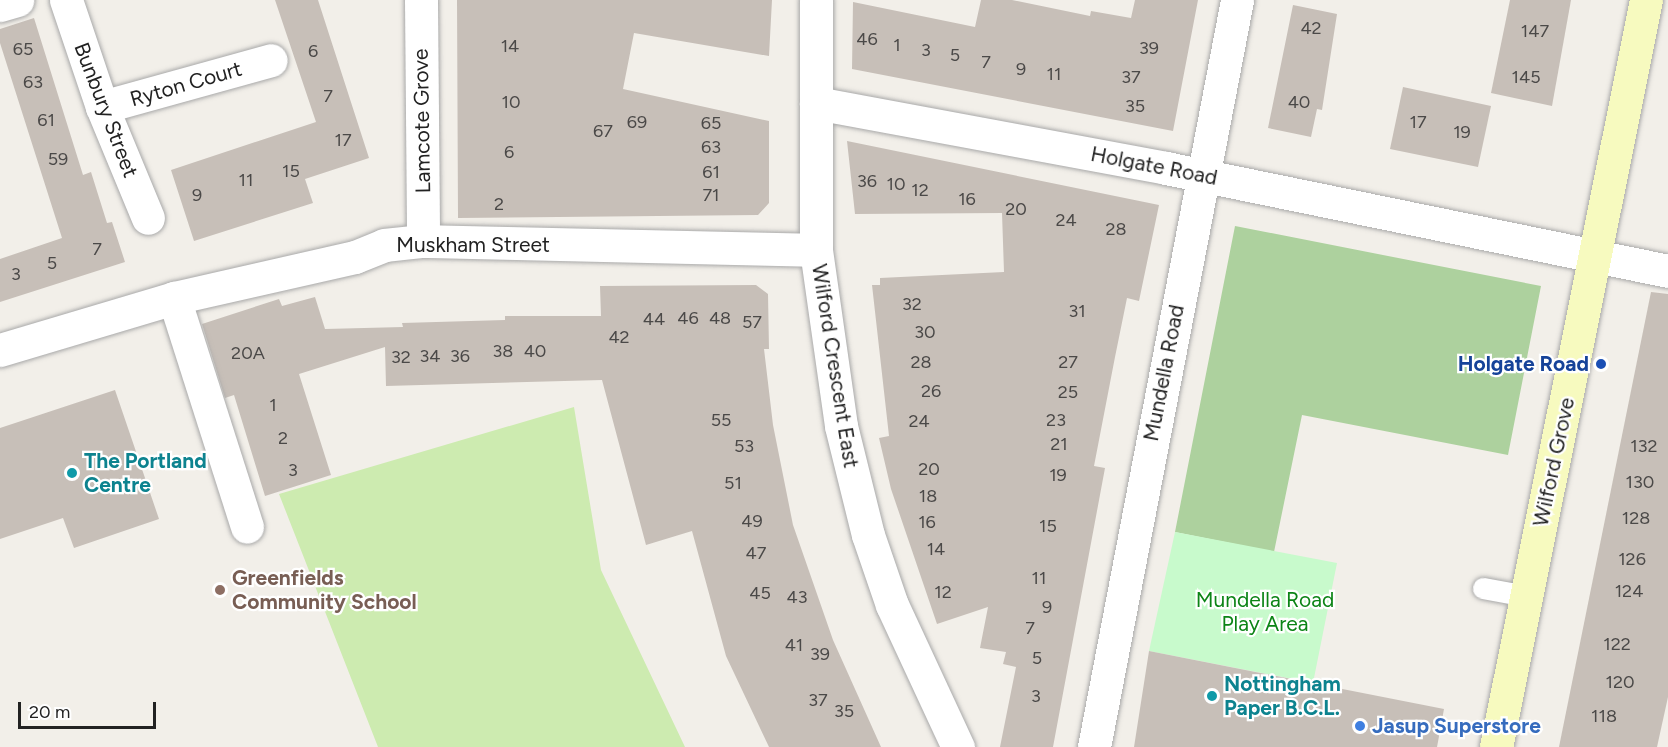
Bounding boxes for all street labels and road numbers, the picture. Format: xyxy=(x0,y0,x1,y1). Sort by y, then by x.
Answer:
street label: Bunbury Street xyxy=(69,39,143,181)
street label: Lamcote Grove xyxy=(408,48,436,194)
street label: Ryton Court xyxy=(127,56,245,112)
street label: Holgate Road xyxy=(1089,141,1219,191)
street label: Muskham Street xyxy=(396,232,550,258)
street label: Wilford Crescent East xyxy=(806,262,864,470)
street label: Mundella Road xyxy=(1138,303,1190,443)
street label: Wilford Grove xyxy=(1528,395,1580,529)

